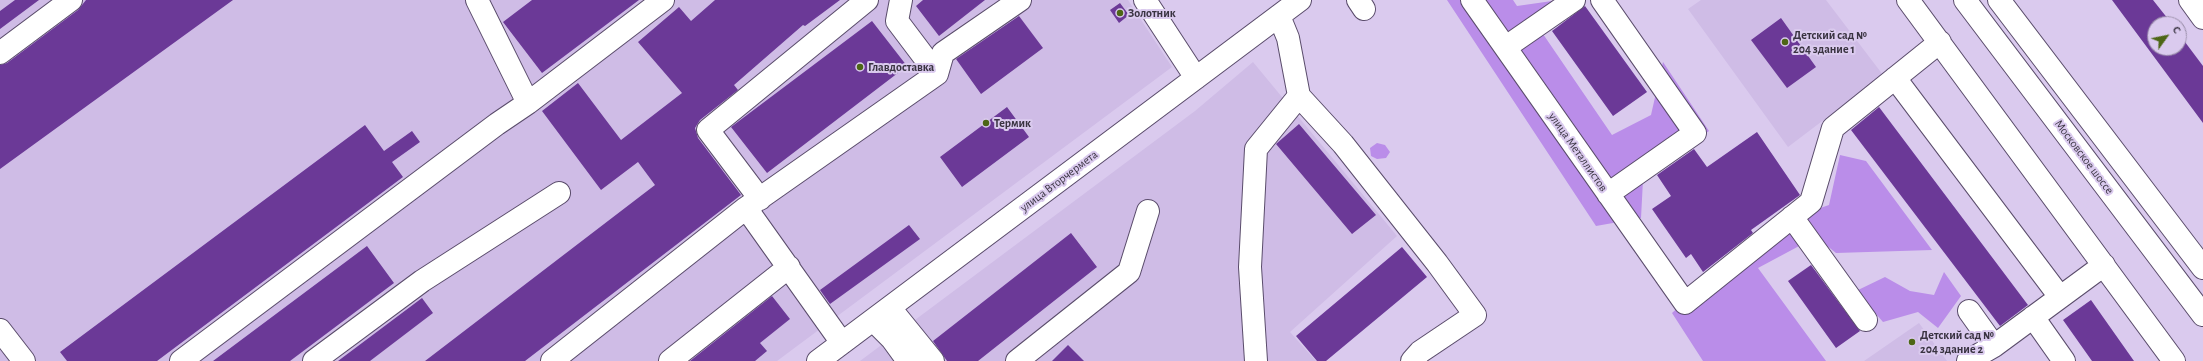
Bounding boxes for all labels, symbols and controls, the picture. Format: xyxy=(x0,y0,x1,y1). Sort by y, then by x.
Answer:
place label: Золотник xyxy=(1128,6,1176,20)
marker: Золотник xyxy=(1115,8,1125,18)
north arrow xyxy=(2147,16,2187,56)
text: С xyxy=(2170,24,2183,35)
place label: Детский сад № 204 здание 1 xyxy=(1793,28,1867,56)
marker: Детский сад № 204 здание 1 xyxy=(1780,37,1790,47)
place label: Главдоставка xyxy=(868,60,934,74)
marker: Главдоставка xyxy=(855,62,865,72)
street label: улица Металлистов xyxy=(1545,110,1611,194)
place label: Термик xyxy=(994,116,1031,130)
street label: Московское шоссе xyxy=(2051,117,2117,197)
marker: Термик xyxy=(981,118,991,128)
street label: улица Вторчермета xyxy=(1017,147,1101,215)
place label: Детский сад № 204 здание 2 xyxy=(1920,328,1994,356)
marker: Детский сад № 204 здание 2 xyxy=(1907,337,1917,347)

